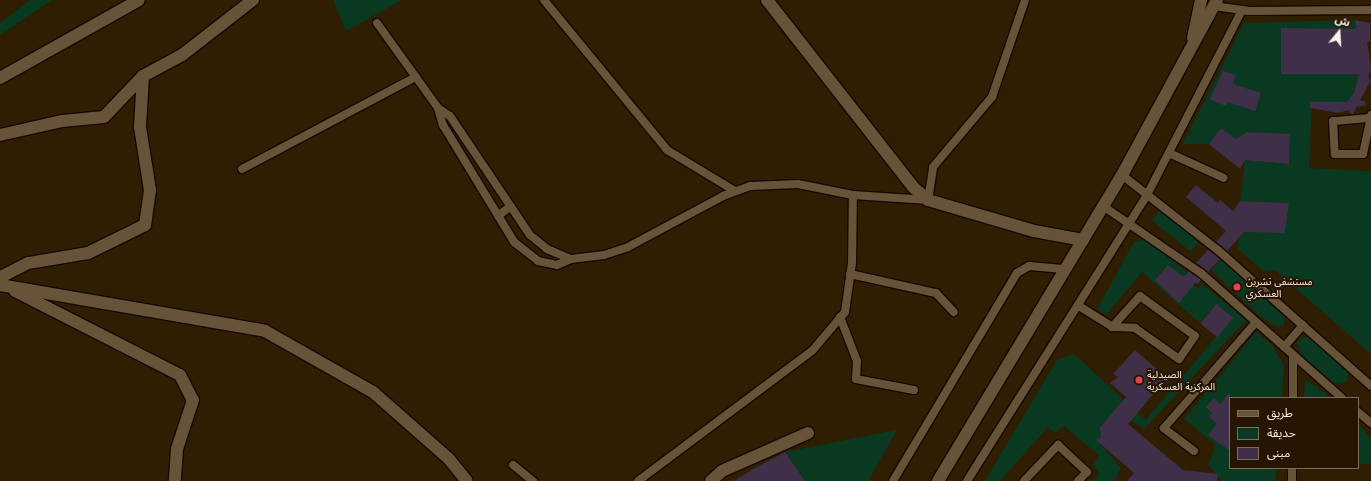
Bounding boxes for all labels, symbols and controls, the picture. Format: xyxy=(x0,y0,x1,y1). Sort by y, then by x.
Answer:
north arrow xyxy=(1319,12,1359,52)
text: ش xyxy=(1333,12,1352,30)
place label: مستشفى تشرين العسكري xyxy=(1246,275,1313,298)
marker: مستشفى تشرين العسكري xyxy=(1231,281,1243,293)
place label: الصيدلية المركزية العسكرية xyxy=(1147,368,1215,392)
marker: الصيدلية المركزية العسكرية xyxy=(1134,375,1144,385)
legend xyxy=(1229,397,1359,469)
text: طريق xyxy=(1267,405,1293,420)
text: حديقة xyxy=(1267,425,1296,440)
text: مبنى xyxy=(1267,445,1290,460)

